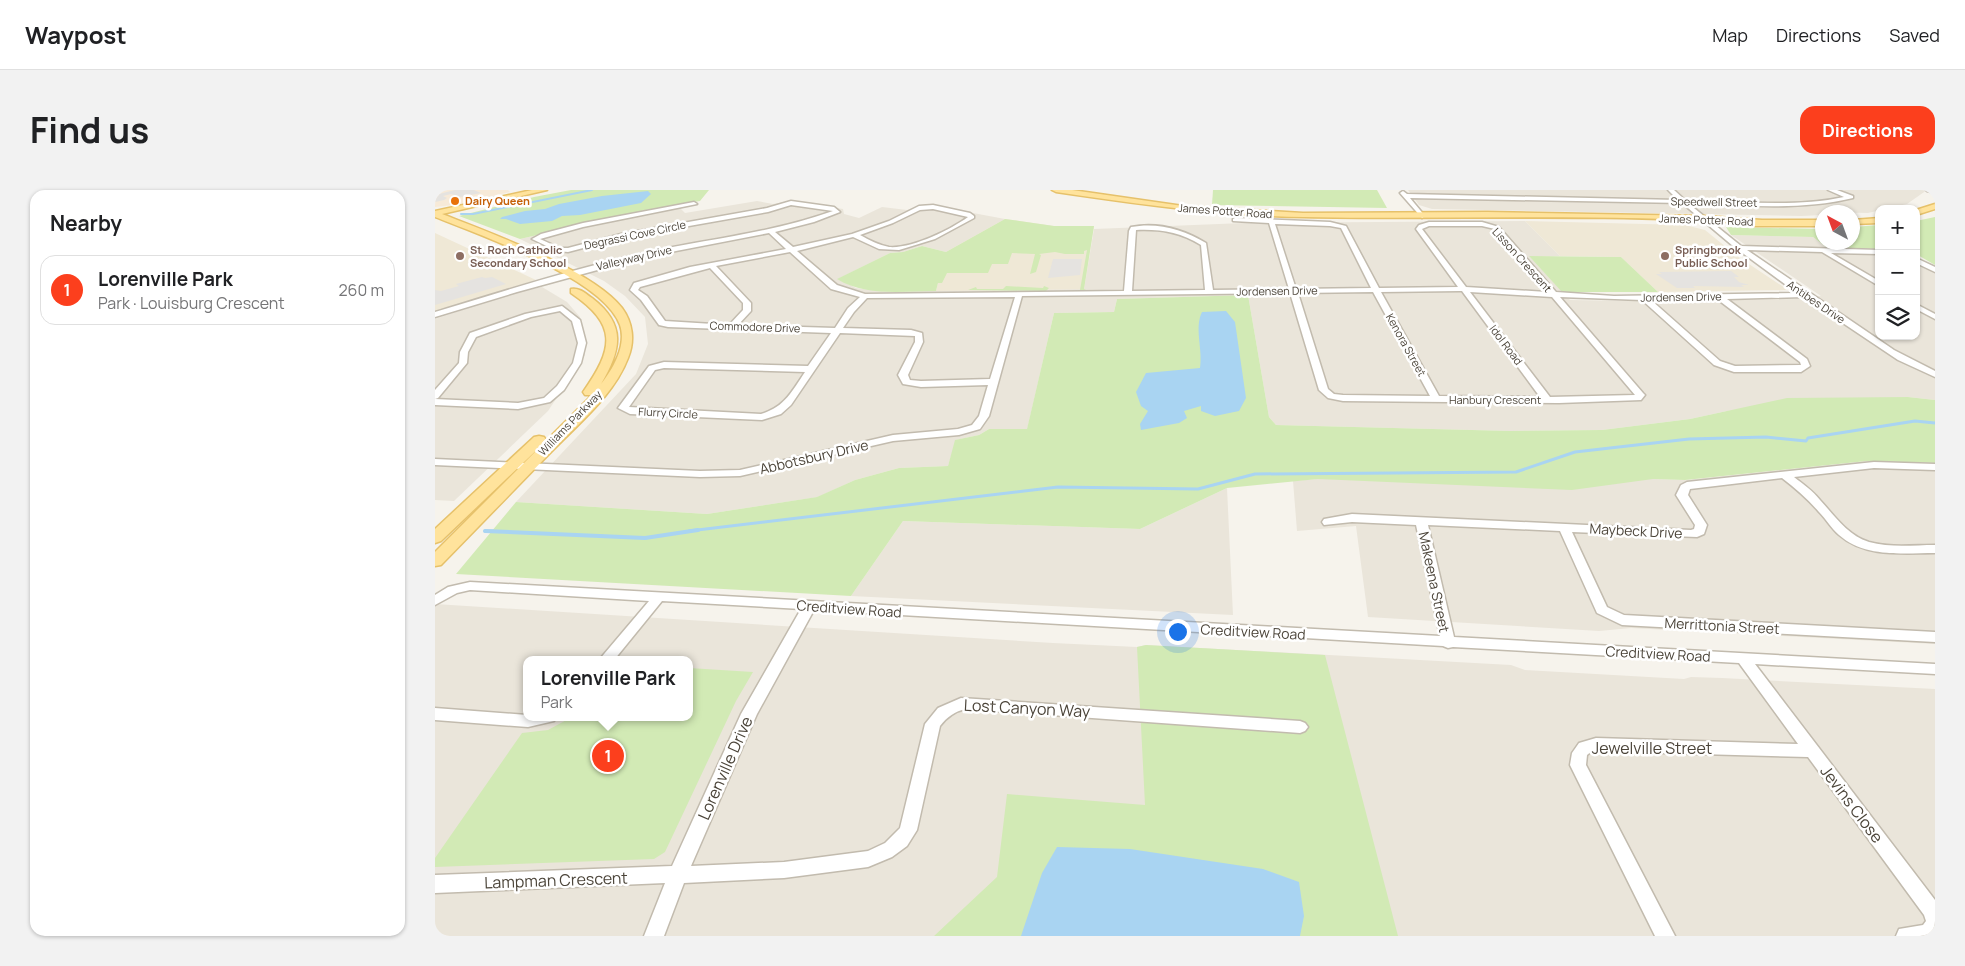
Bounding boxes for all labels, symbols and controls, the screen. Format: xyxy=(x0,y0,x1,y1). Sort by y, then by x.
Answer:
text: Waypost xyxy=(25,18,127,51)
text: Map xyxy=(1712,23,1748,47)
text: Directions xyxy=(1776,23,1861,47)
text: Saved xyxy=(1889,23,1940,47)
text: Find us xyxy=(30,106,149,154)
button: Directions xyxy=(1800,106,1935,154)
place label: Dairy Queen xyxy=(465,193,530,208)
street label: Speedwell Street xyxy=(1670,193,1758,210)
marker: Dairy Queen xyxy=(449,195,461,207)
street label: James Potter Road xyxy=(1177,200,1273,221)
north arrow xyxy=(1815,205,1860,250)
map controls xyxy=(1875,205,1920,340)
button: + xyxy=(1875,205,1920,250)
text: Nearby xyxy=(50,209,122,237)
street label: James Potter Road xyxy=(1658,210,1754,229)
street label: Degrassi Cove Circle xyxy=(583,216,688,253)
street label: Lisson Crescent xyxy=(1489,224,1555,295)
street label: Valleyway Drive xyxy=(595,241,674,273)
place label: St. Roch Catholic Secondary School xyxy=(470,242,566,270)
place label: Springbrook Public School xyxy=(1675,242,1748,270)
marker: St. Roch Catholic Secondary School xyxy=(454,250,466,262)
marker: Springbrook Public School xyxy=(1659,250,1671,262)
button: − xyxy=(1875,250,1920,295)
text: Lorenville Park xyxy=(98,266,233,292)
street label: Antibes Drive xyxy=(1784,277,1849,327)
text: 1 xyxy=(63,279,71,301)
text: 260 m xyxy=(338,279,384,301)
street label: Jordensen Drive xyxy=(1236,282,1318,299)
street label: Jordensen Drive xyxy=(1640,288,1722,305)
text: Park · Louisburg Crescent xyxy=(98,292,285,314)
button: layers xyxy=(1875,295,1920,340)
street label: Kenora Street xyxy=(1383,311,1430,379)
street label: Commodore Drive xyxy=(709,317,801,336)
street label: Idol Road xyxy=(1486,322,1526,368)
street label: Williams Parkway xyxy=(535,387,605,459)
street label: Hanbury Crescent xyxy=(1449,392,1541,407)
street label: Flurry Circle xyxy=(638,403,699,422)
street label: Abbotsbury Drive xyxy=(758,435,870,478)
street label: Maybeck Drive xyxy=(1589,519,1683,542)
street label: Makeena Street xyxy=(1415,530,1455,634)
street label: Creditview Road xyxy=(796,595,902,622)
street label: Merrittonia Street xyxy=(1664,613,1780,638)
your location xyxy=(1165,619,1191,645)
street label: Creditview Road xyxy=(1200,619,1306,644)
street label: Creditview Road xyxy=(1605,641,1711,666)
popup xyxy=(523,656,693,721)
text: Lorenville Park xyxy=(541,665,675,691)
text: Park xyxy=(541,691,573,713)
street label: Lost Canyon Way xyxy=(963,694,1091,722)
street label: Lorenville Drive xyxy=(692,713,758,823)
pin: 1 xyxy=(592,737,624,775)
street label: Jewelville Street xyxy=(1592,737,1712,759)
street label: Jevins Close xyxy=(1816,761,1888,847)
street label: Lampman Crescent xyxy=(484,866,628,894)

